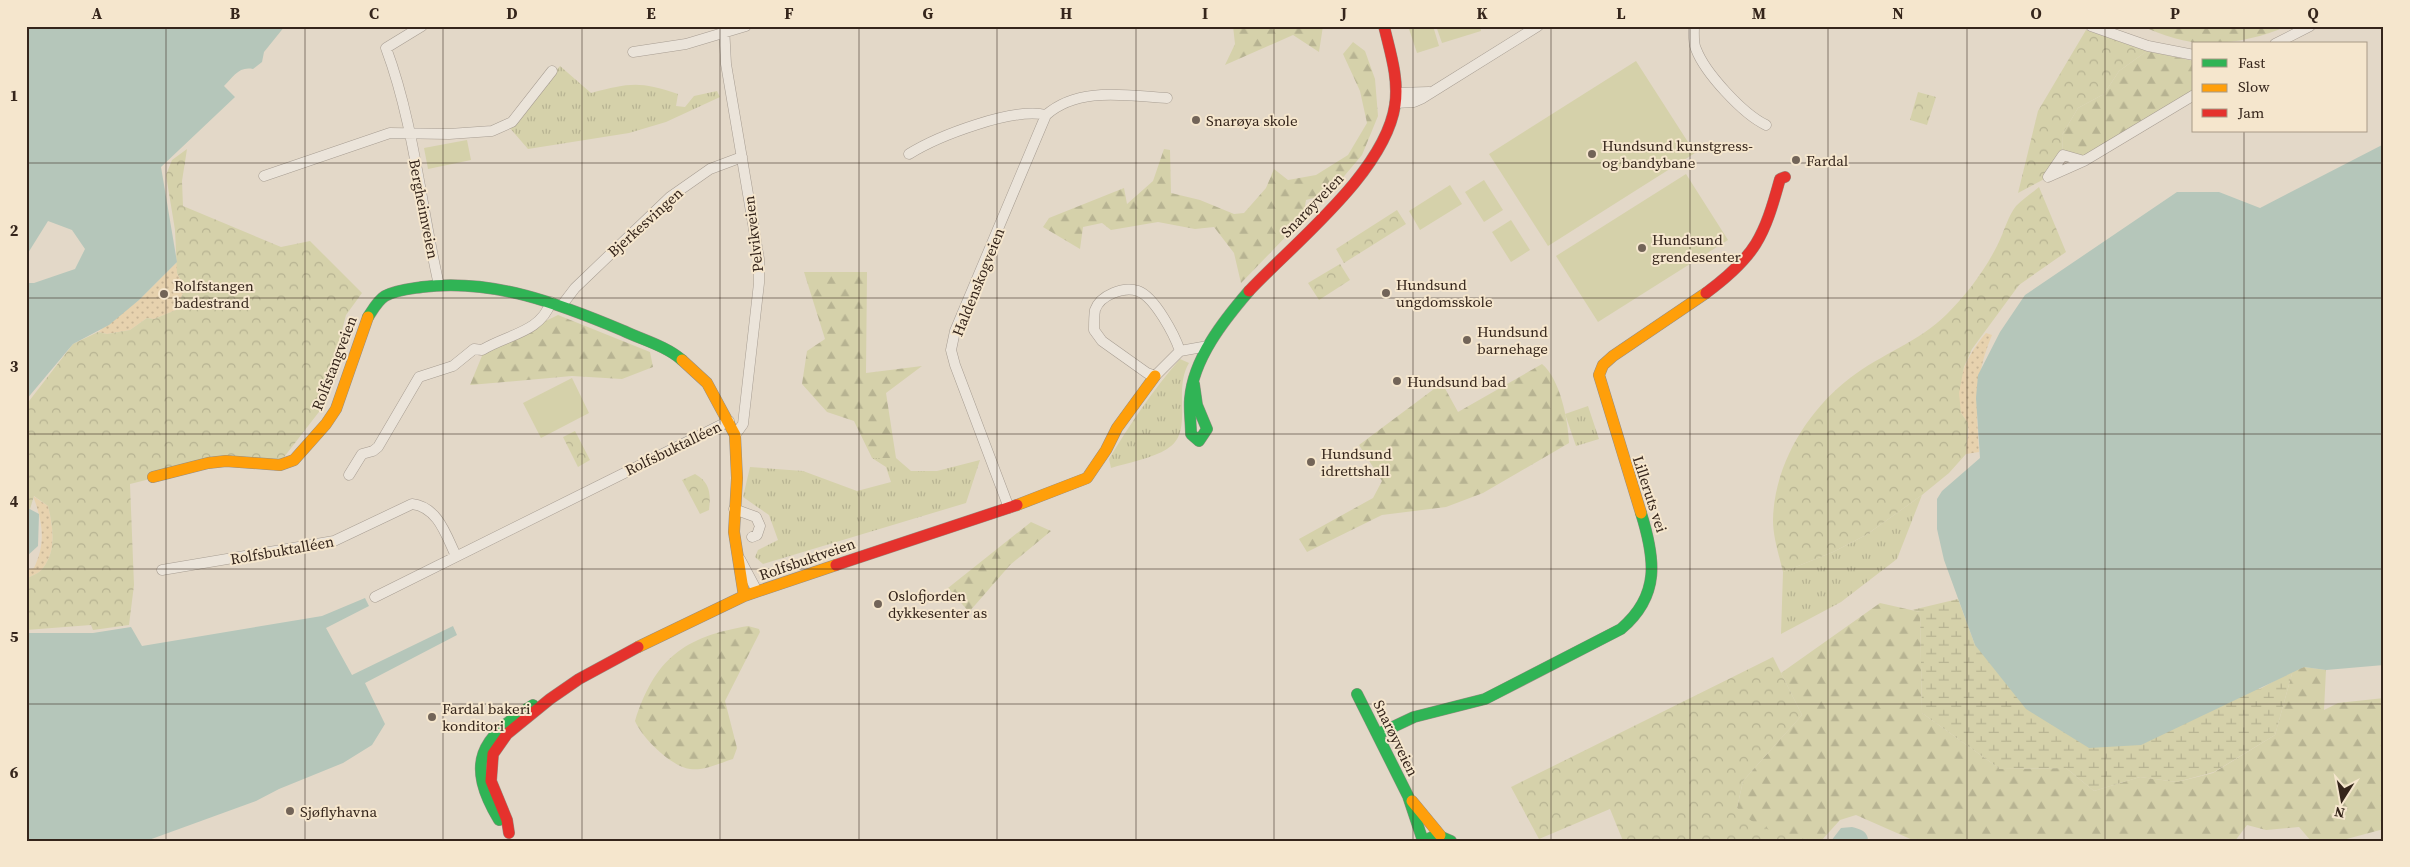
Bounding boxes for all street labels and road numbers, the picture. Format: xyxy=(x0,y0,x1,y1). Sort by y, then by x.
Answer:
street label: Bergheimveien xyxy=(404,157,444,261)
street label: Snarøyveien xyxy=(1276,168,1348,242)
street label: Bjerkesvingen xyxy=(603,182,687,262)
street label: Pelvikveien xyxy=(738,195,768,273)
street label: Haldenskogveien xyxy=(947,225,1009,339)
street label: Rolfstangveien xyxy=(306,313,362,413)
street label: Rolfsbuktalléen xyxy=(621,416,725,480)
street label: Lilleruts vei xyxy=(1628,453,1672,535)
street label: Rolfsbuktalléen xyxy=(228,531,336,569)
street label: Rolfsbuktveien xyxy=(756,533,858,585)
street label: Snarøyveien xyxy=(1368,696,1424,780)

